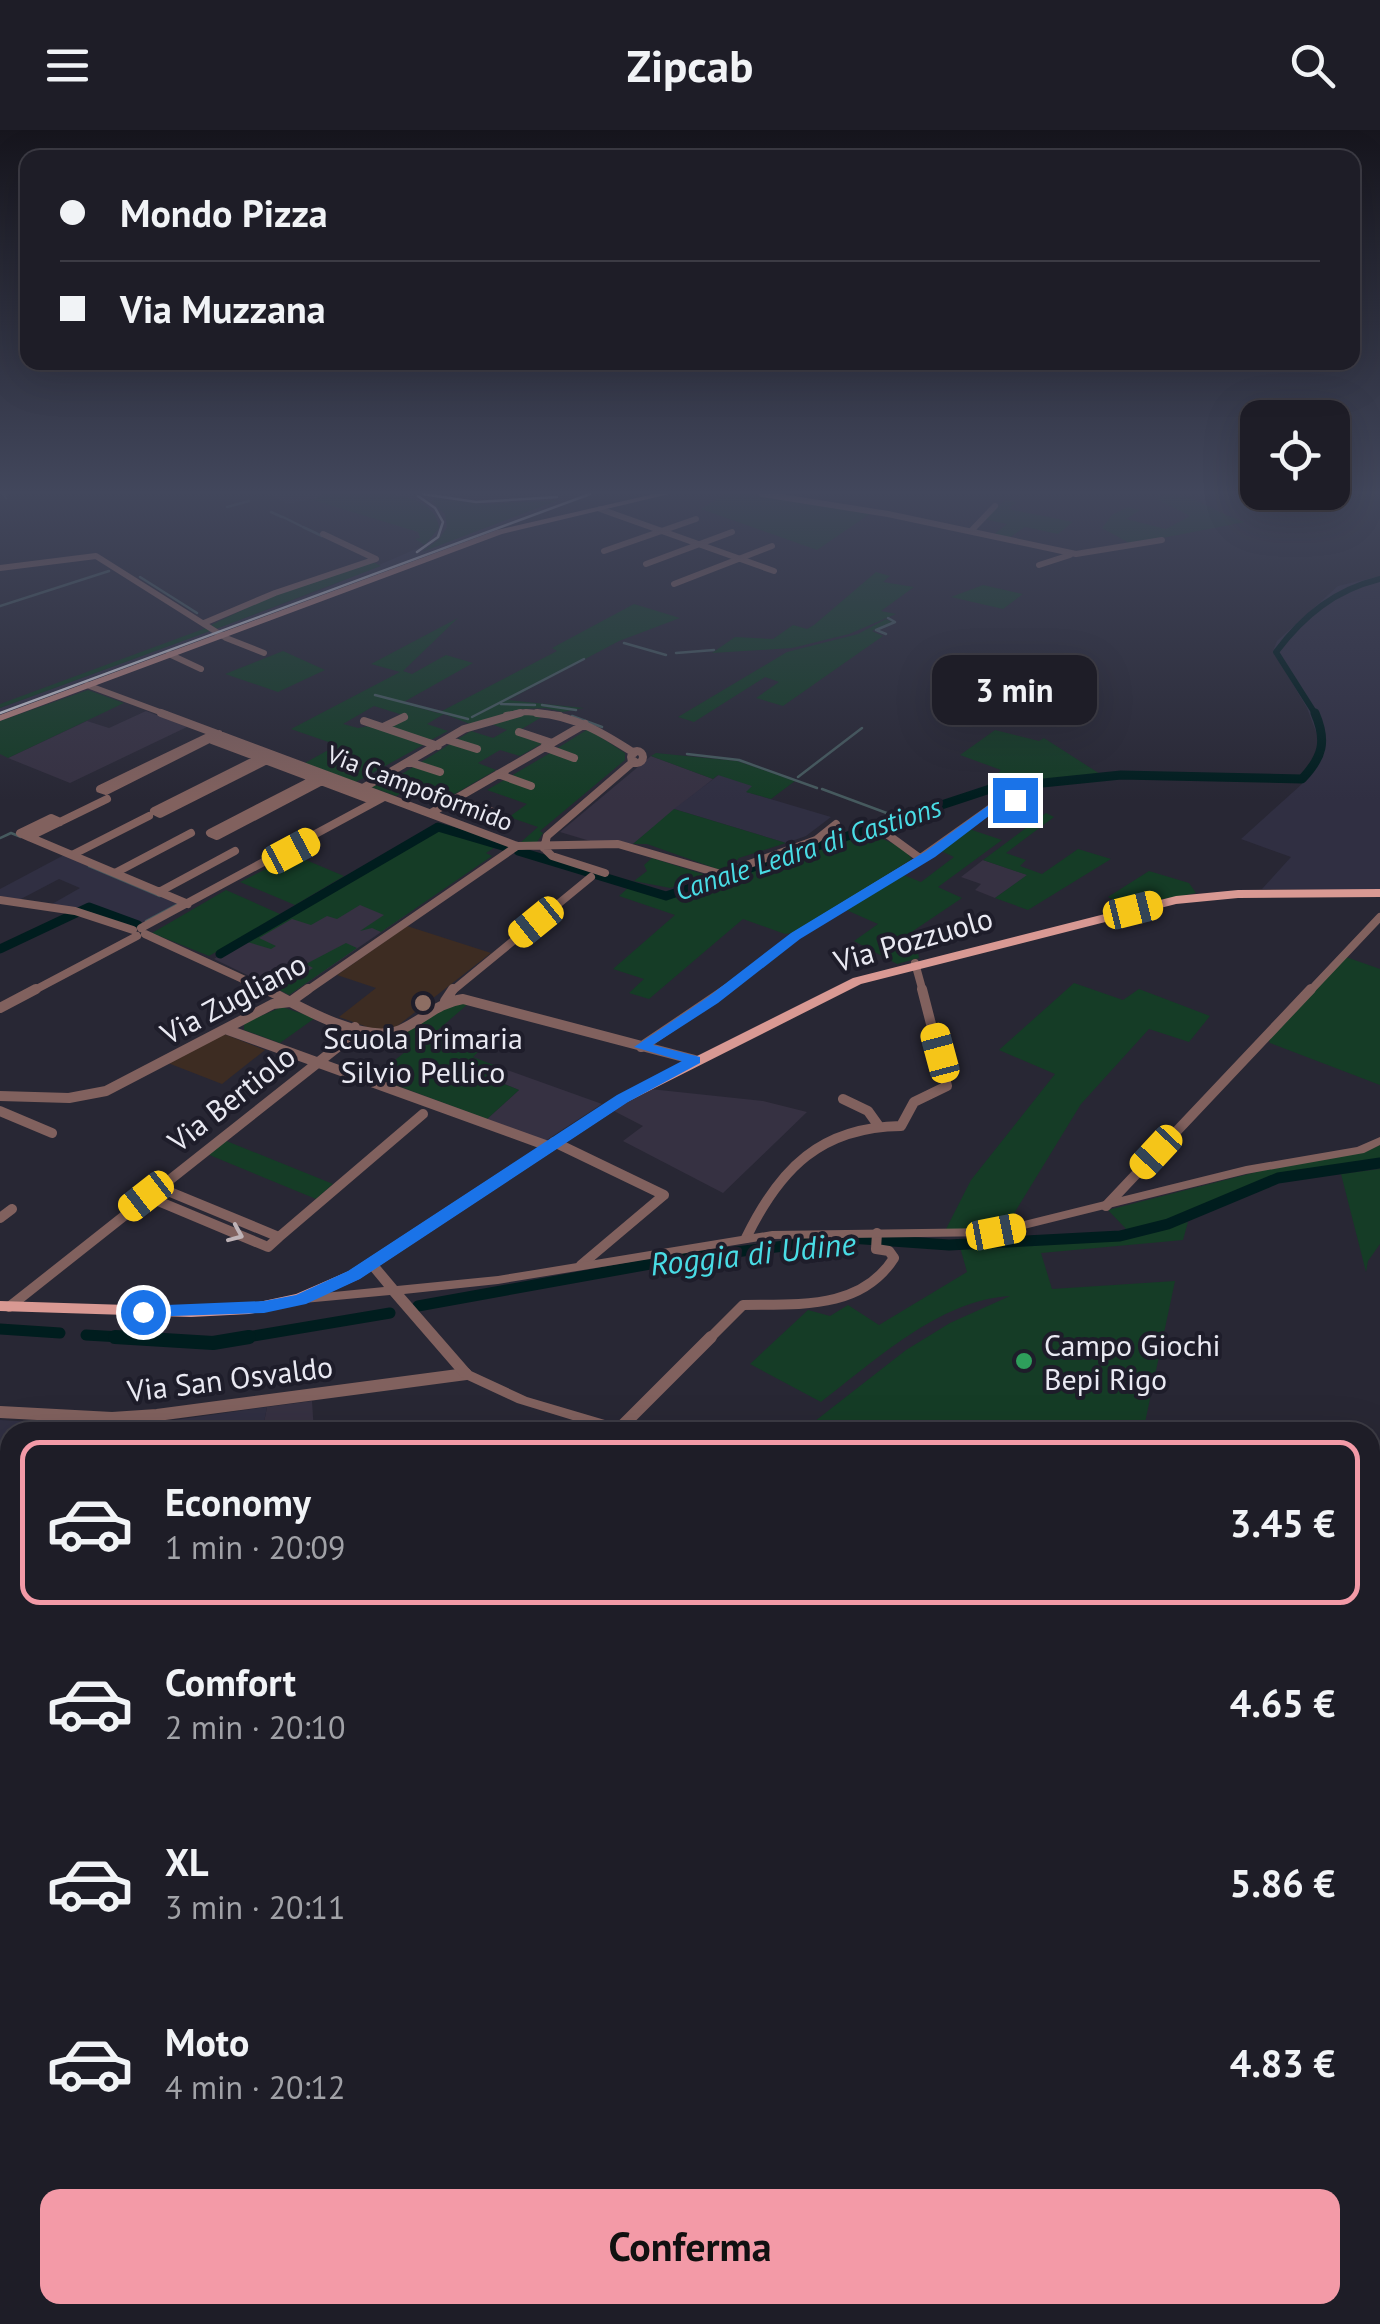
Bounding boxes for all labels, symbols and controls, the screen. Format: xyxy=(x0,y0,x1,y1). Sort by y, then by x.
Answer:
text: Zipcab xyxy=(627,36,753,94)
icon: menu xyxy=(40,38,95,93)
icon: search xyxy=(1285,38,1340,93)
text: Mondo Pizza xyxy=(120,188,328,237)
text: Via Muzzana xyxy=(120,284,326,333)
map controls xyxy=(1240,400,1350,510)
button: locate xyxy=(1240,400,1350,510)
callout: 3 min xyxy=(932,655,1098,725)
text: 3 min xyxy=(975,669,1054,711)
street label: Via Campoformido xyxy=(322,737,518,838)
route end xyxy=(993,778,1038,823)
water label: Canale Ledra di Castions xyxy=(670,787,946,909)
car xyxy=(257,824,325,878)
car xyxy=(1100,888,1166,932)
car xyxy=(503,891,569,953)
street label: Via Pozzuolo xyxy=(828,898,997,981)
street label: Via Zugliano xyxy=(153,943,313,1053)
marker: Scuola Primaria Silvio Pellico xyxy=(412,992,434,1014)
place label: Scuola Primaria Silvio Pellico xyxy=(323,1018,523,1091)
car xyxy=(918,1020,962,1086)
street label: Via Bertiolo xyxy=(159,1036,302,1160)
car xyxy=(1125,1120,1187,1184)
car xyxy=(113,1166,179,1226)
car xyxy=(964,1212,1028,1252)
water label: Roggia di Udine xyxy=(648,1221,858,1285)
one-way arrow xyxy=(226,1222,244,1242)
route start xyxy=(121,1290,166,1335)
place label: Campo Giochi Bepi Rigo xyxy=(1044,1325,1221,1398)
street label: Via San Osvaldo xyxy=(124,1346,335,1410)
marker: Campo Giochi Bepi Rigo xyxy=(1013,1350,1035,1372)
text: Economy xyxy=(165,1477,311,1526)
icon: car xyxy=(45,1478,135,1568)
text: 3.45 € xyxy=(1230,1498,1335,1547)
text: 1 min · 20:09 xyxy=(165,1526,345,1568)
text: Comfort xyxy=(165,1657,296,1706)
icon: car xyxy=(45,1658,135,1748)
text: 4.65 € xyxy=(1230,1678,1335,1727)
text: 2 min · 20:10 xyxy=(165,1706,345,1748)
text: XL xyxy=(165,1837,209,1886)
icon: car xyxy=(45,1838,135,1928)
text: 5.86 € xyxy=(1230,1858,1335,1907)
text: 3 min · 20:11 xyxy=(165,1886,345,1928)
text: Moto xyxy=(165,2017,249,2066)
icon: car xyxy=(45,2018,135,2108)
text: 4.83 € xyxy=(1230,2038,1335,2087)
text: 4 min · 20:12 xyxy=(165,2066,345,2108)
button: Conferma xyxy=(40,2189,1340,2304)

